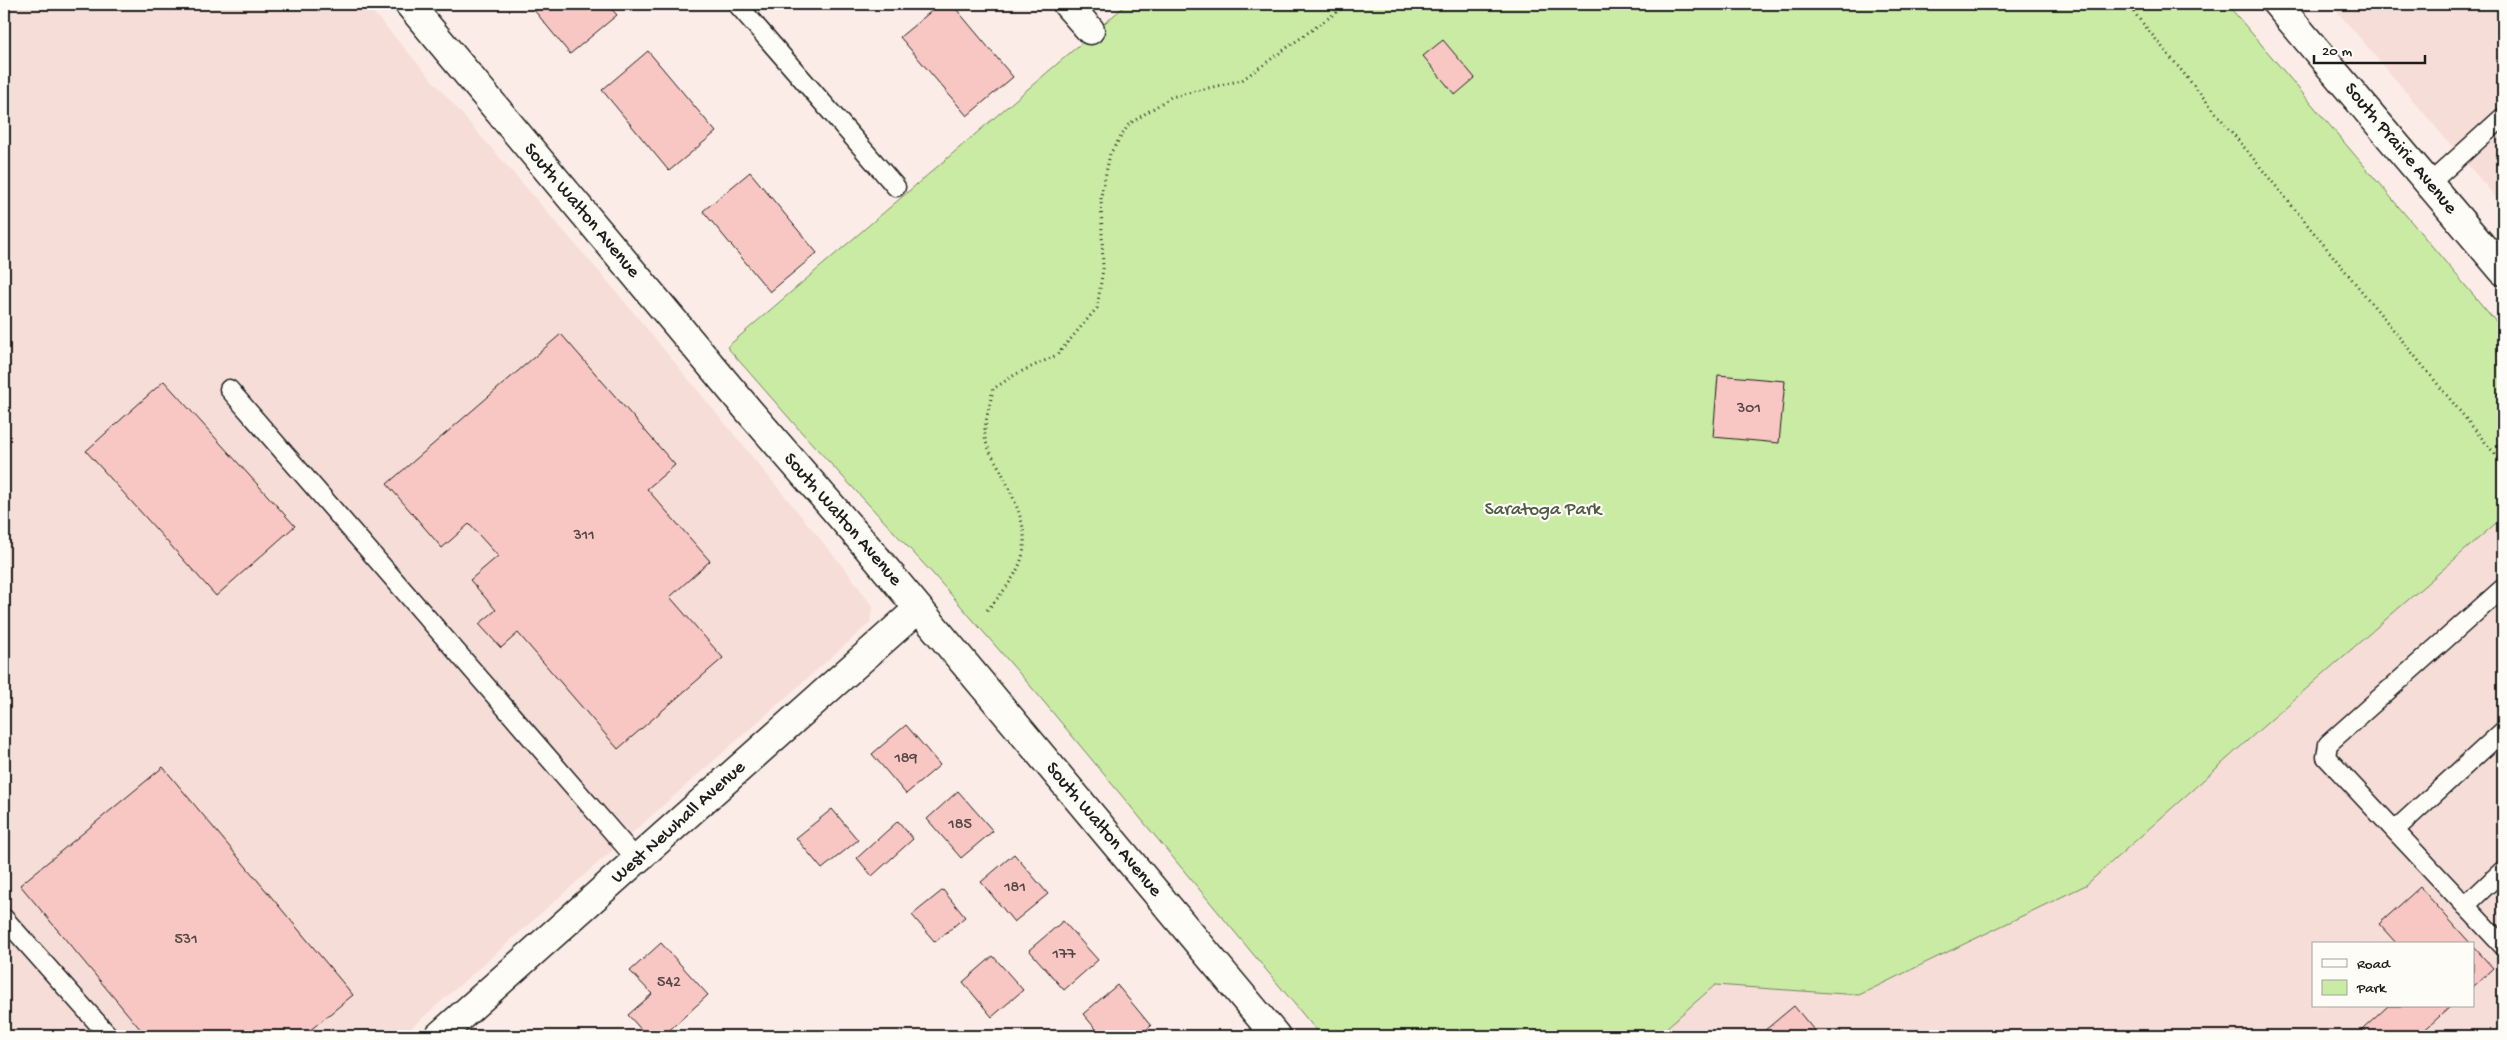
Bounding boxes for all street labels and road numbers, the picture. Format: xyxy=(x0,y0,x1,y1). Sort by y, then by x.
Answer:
street label: South Prairie Avenue xyxy=(2338,79,2462,219)
street label: South Walton Avenue xyxy=(518,139,644,283)
street label: South Walton Avenue xyxy=(778,449,906,592)
street label: West Newhall Avenue xyxy=(607,756,751,889)
street label: South Walton Avenue xyxy=(1040,758,1166,902)

